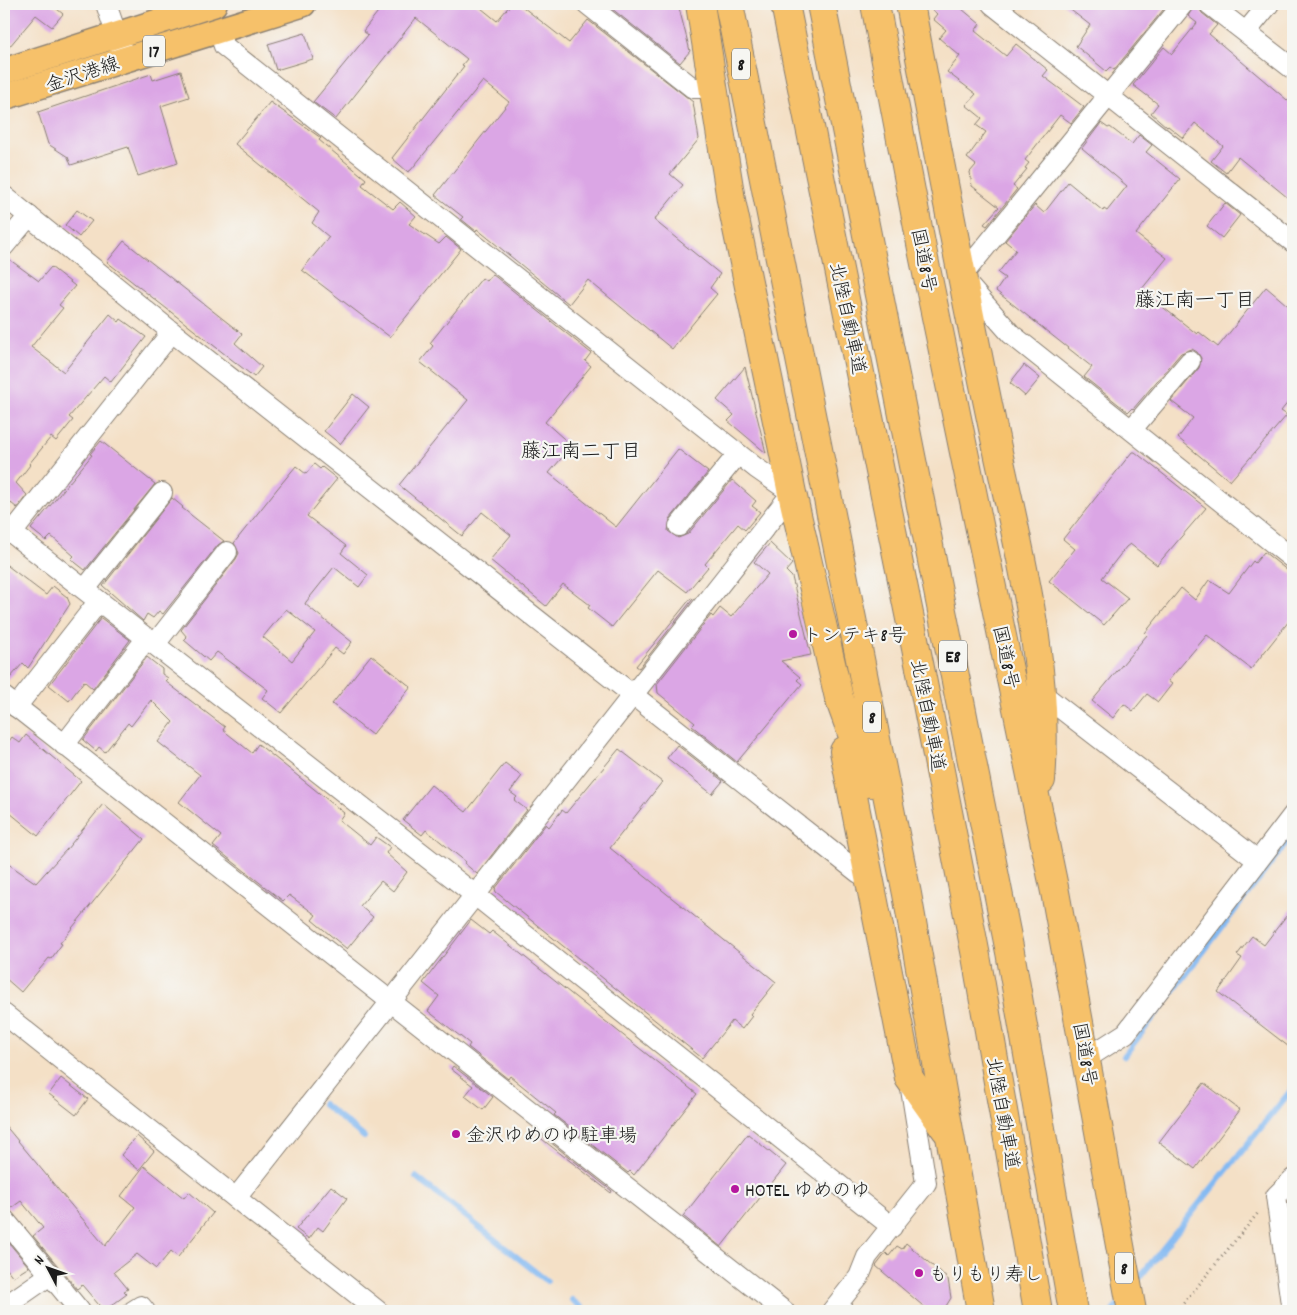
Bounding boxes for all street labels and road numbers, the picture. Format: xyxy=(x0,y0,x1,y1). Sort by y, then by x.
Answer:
road number: 17 xyxy=(143,36,165,66)
road number: 8 xyxy=(732,49,750,80)
street label: 金沢港線 xyxy=(43,52,123,101)
street label: 国道8号 xyxy=(902,226,941,295)
street label: 北陸自動車道 xyxy=(821,260,871,377)
street label: 国道8号 xyxy=(984,623,1023,692)
road number: E8 xyxy=(939,640,967,671)
street label: 北陸自動車道 xyxy=(901,657,950,774)
road number: 8 xyxy=(863,702,881,732)
street label: 国道8号 xyxy=(1064,1020,1101,1089)
street label: 北陸自動車道 xyxy=(977,1055,1024,1172)
road number: 8 xyxy=(1115,1252,1133,1284)

